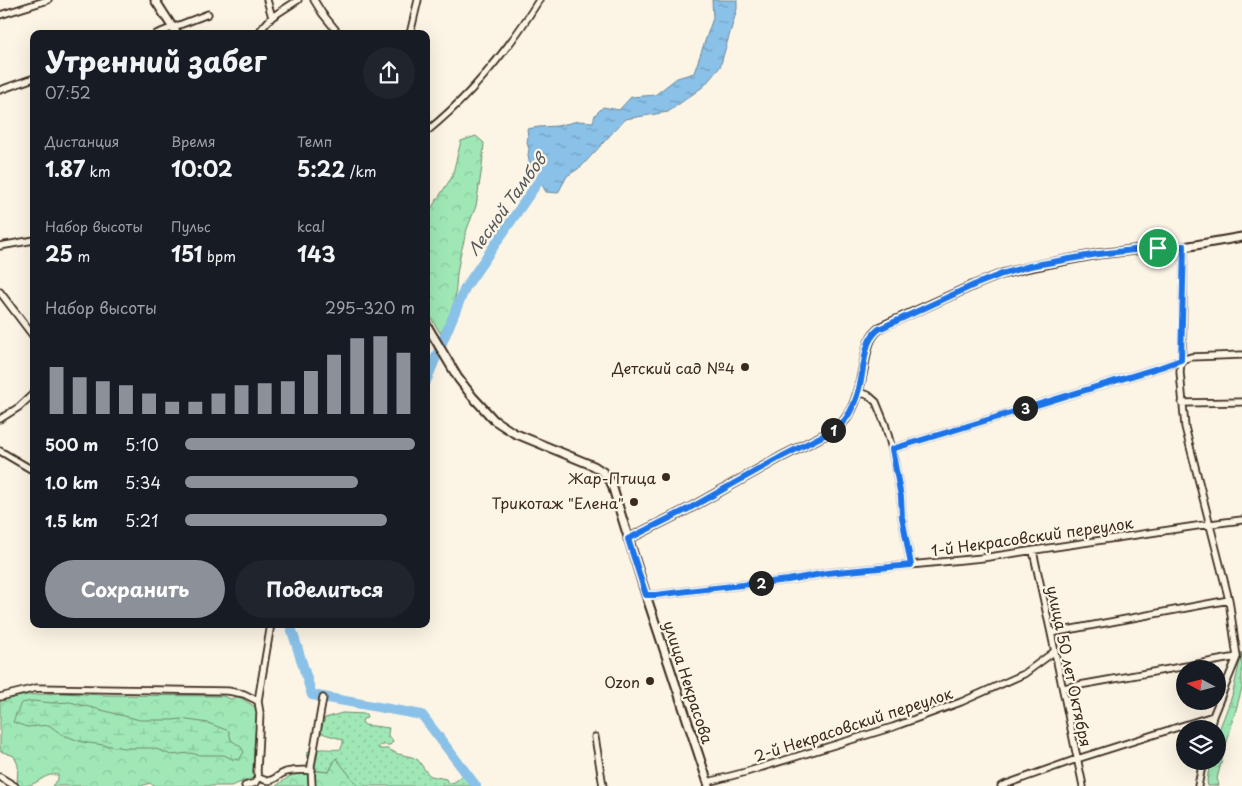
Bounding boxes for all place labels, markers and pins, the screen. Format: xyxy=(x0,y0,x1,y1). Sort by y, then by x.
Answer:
pin xyxy=(1137,227,1179,269)
place label: Детский сад №4 xyxy=(611,356,735,379)
marker: Детский сад №4 xyxy=(739,361,751,373)
pin: 3 xyxy=(1012,396,1038,420)
pin: 1 xyxy=(820,418,846,442)
place label: Жар-Птица xyxy=(567,466,657,489)
marker: Жар-Птица xyxy=(660,471,672,483)
place label: Трикотаж "Елена" xyxy=(492,491,624,514)
marker: Трикотаж "Елена" xyxy=(628,496,640,508)
pin: 2 xyxy=(748,570,774,596)
place label: Ozon xyxy=(604,670,640,693)
marker: Ozon xyxy=(644,675,656,687)

